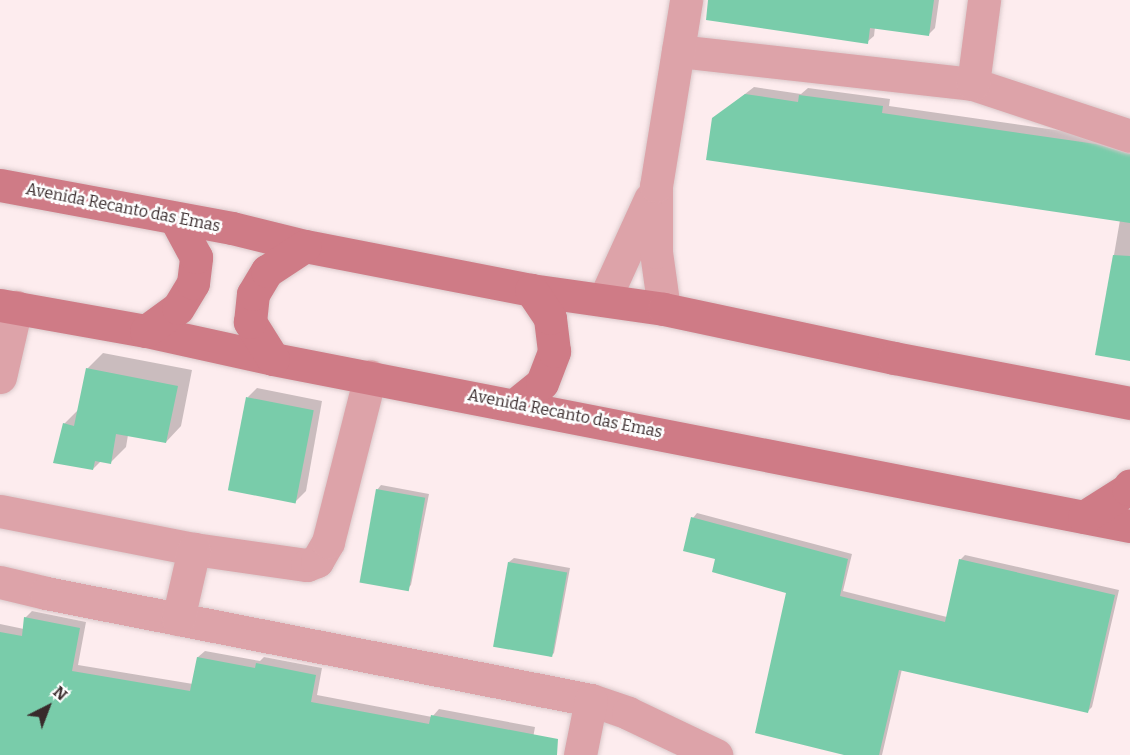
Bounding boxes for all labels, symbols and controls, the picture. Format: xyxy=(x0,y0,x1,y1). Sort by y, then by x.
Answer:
street label: Avenida Recanto das Emas xyxy=(24,180,222,236)
street label: Avenida Recanto das Emas xyxy=(466,386,664,442)
north arrow xyxy=(18,677,78,737)
text: N xyxy=(49,682,71,704)

